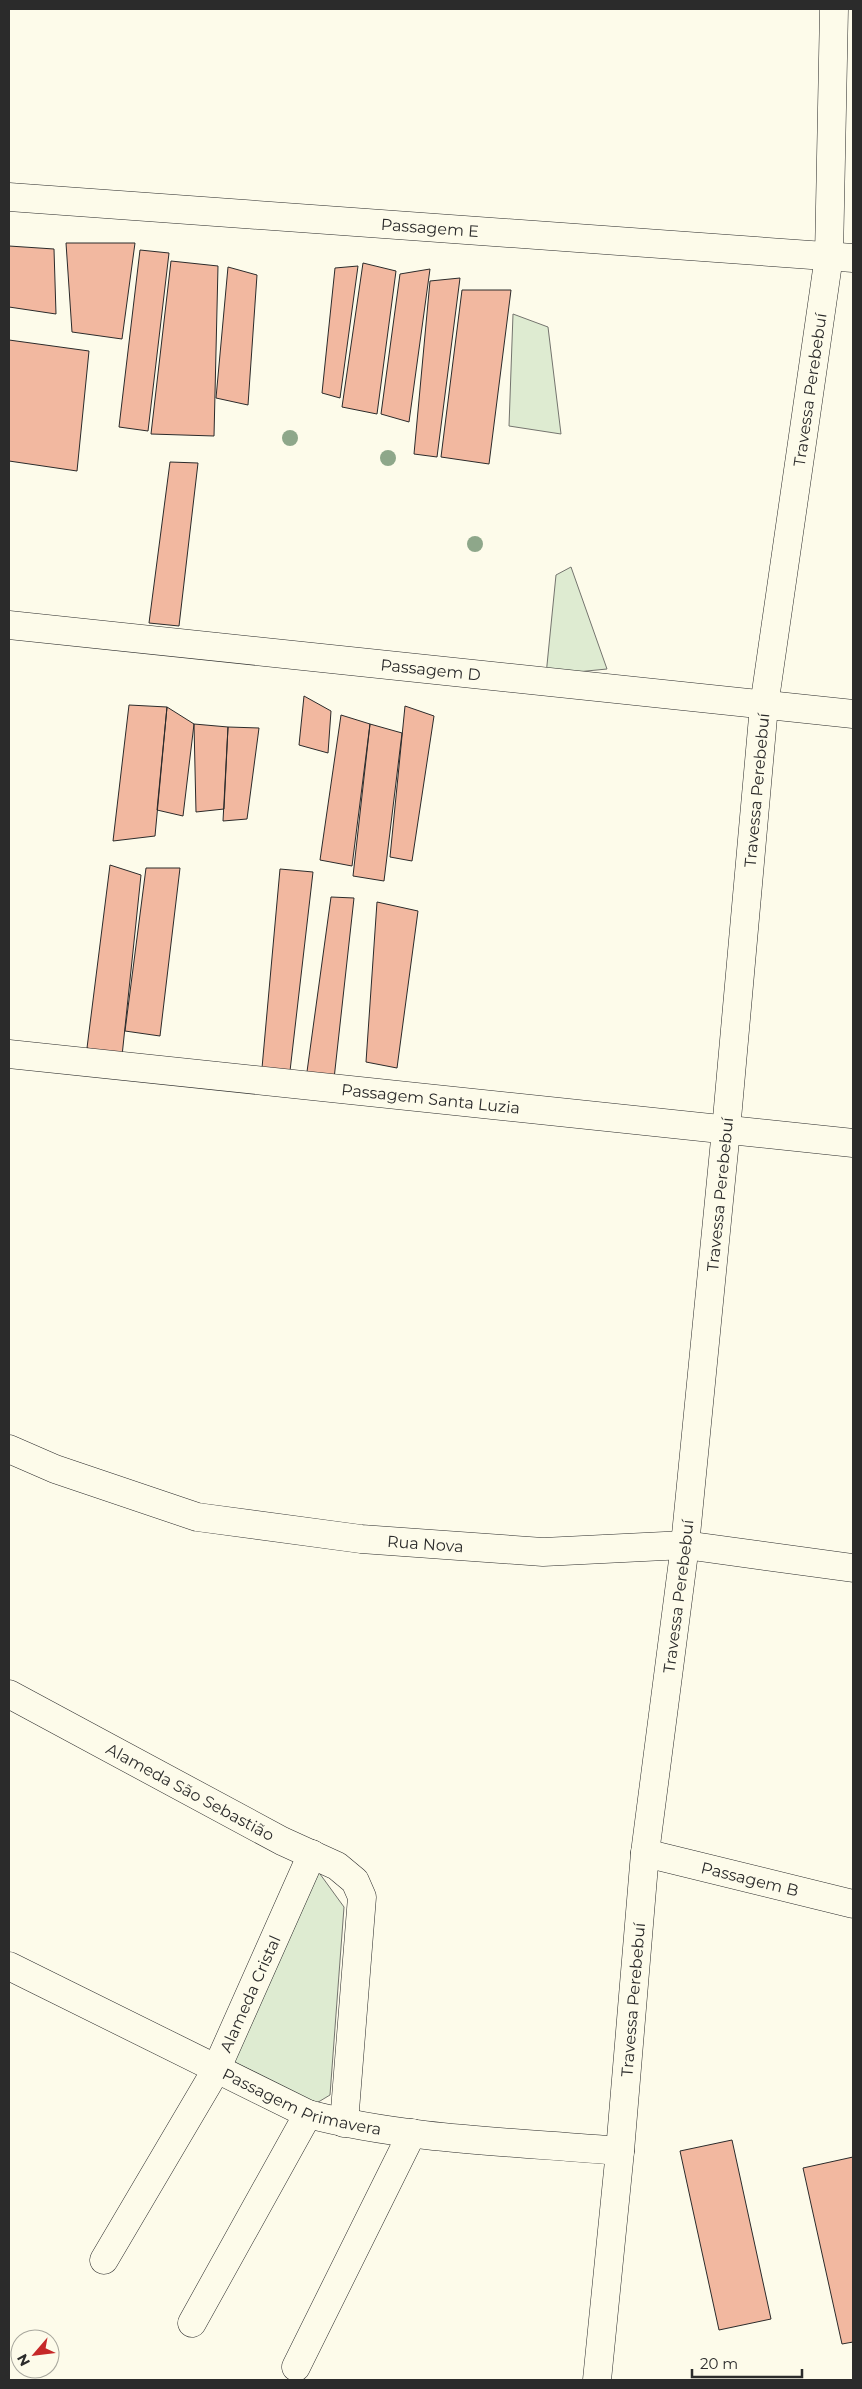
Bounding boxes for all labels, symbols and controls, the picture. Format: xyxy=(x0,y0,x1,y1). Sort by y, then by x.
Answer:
street label: Passagem E xyxy=(380,214,480,240)
street label: Travessa Perebebuí xyxy=(789,311,830,468)
street label: Passagem D xyxy=(380,655,482,684)
street label: Travessa Perebebuí xyxy=(740,712,773,868)
street label: Passagem Santa Luzia xyxy=(340,1080,521,1117)
street label: Travessa Perebebuí xyxy=(703,1116,737,1272)
street label: Travessa Perebebuí xyxy=(659,1518,697,1674)
street label: Rua Nova xyxy=(386,1531,464,1556)
street label: Alameda São Sebastião xyxy=(103,1739,278,1845)
street label: Passagem B xyxy=(699,1858,801,1900)
street label: Travessa Perebebuí xyxy=(617,1921,649,2078)
street label: Alameda Cristal xyxy=(216,1932,284,2055)
street label: Passagem Primavera xyxy=(219,2064,383,2138)
north arrow xyxy=(10,2329,60,2379)
scale bar xyxy=(692,2346,802,2378)
text: N xyxy=(13,2351,34,2369)
text: 20 m xyxy=(700,2354,738,2373)

